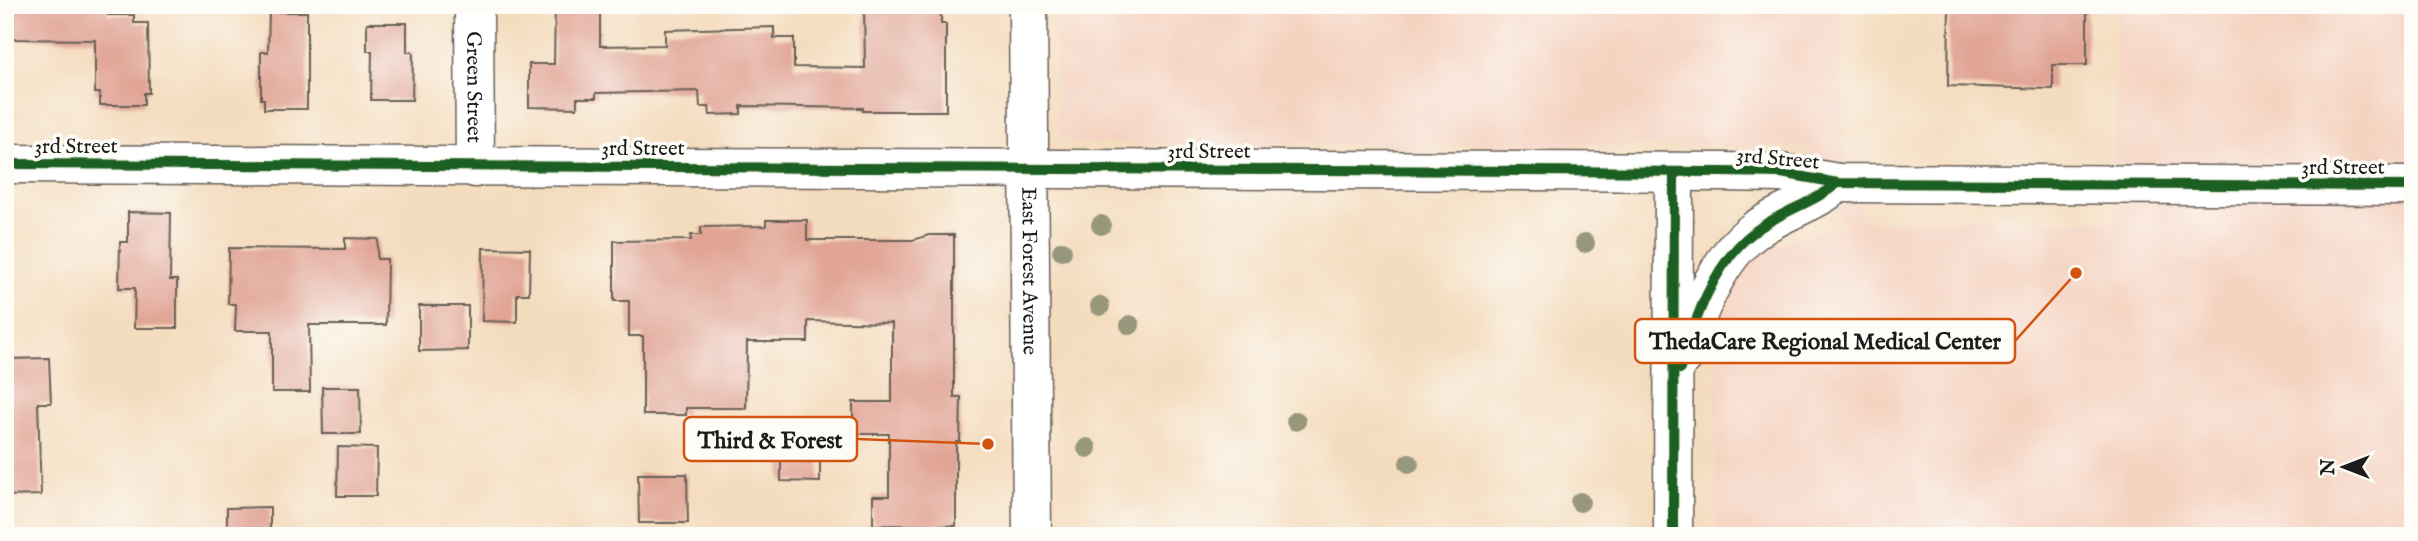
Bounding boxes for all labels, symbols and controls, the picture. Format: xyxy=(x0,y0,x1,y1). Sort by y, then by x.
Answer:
street label: Green Street xyxy=(459,31,487,143)
street label: 3rd Street xyxy=(34,134,118,161)
street label: 3rd Street xyxy=(601,136,685,163)
street label: 3rd Street xyxy=(1167,139,1251,166)
street label: 3rd Street xyxy=(1735,142,1821,177)
street label: 3rd Street xyxy=(2301,155,2385,182)
street label: East Forest Avenue xyxy=(1014,187,1043,355)
callout: ThedaCare Regional Medical Center xyxy=(1635,319,2015,363)
text: ThedaCare Regional Medical Center xyxy=(1648,328,2002,357)
callout: Third & Forest xyxy=(684,417,857,461)
text: Third & Forest xyxy=(697,427,843,456)
north arrow xyxy=(2310,433,2380,503)
text: N xyxy=(2317,458,2341,476)

